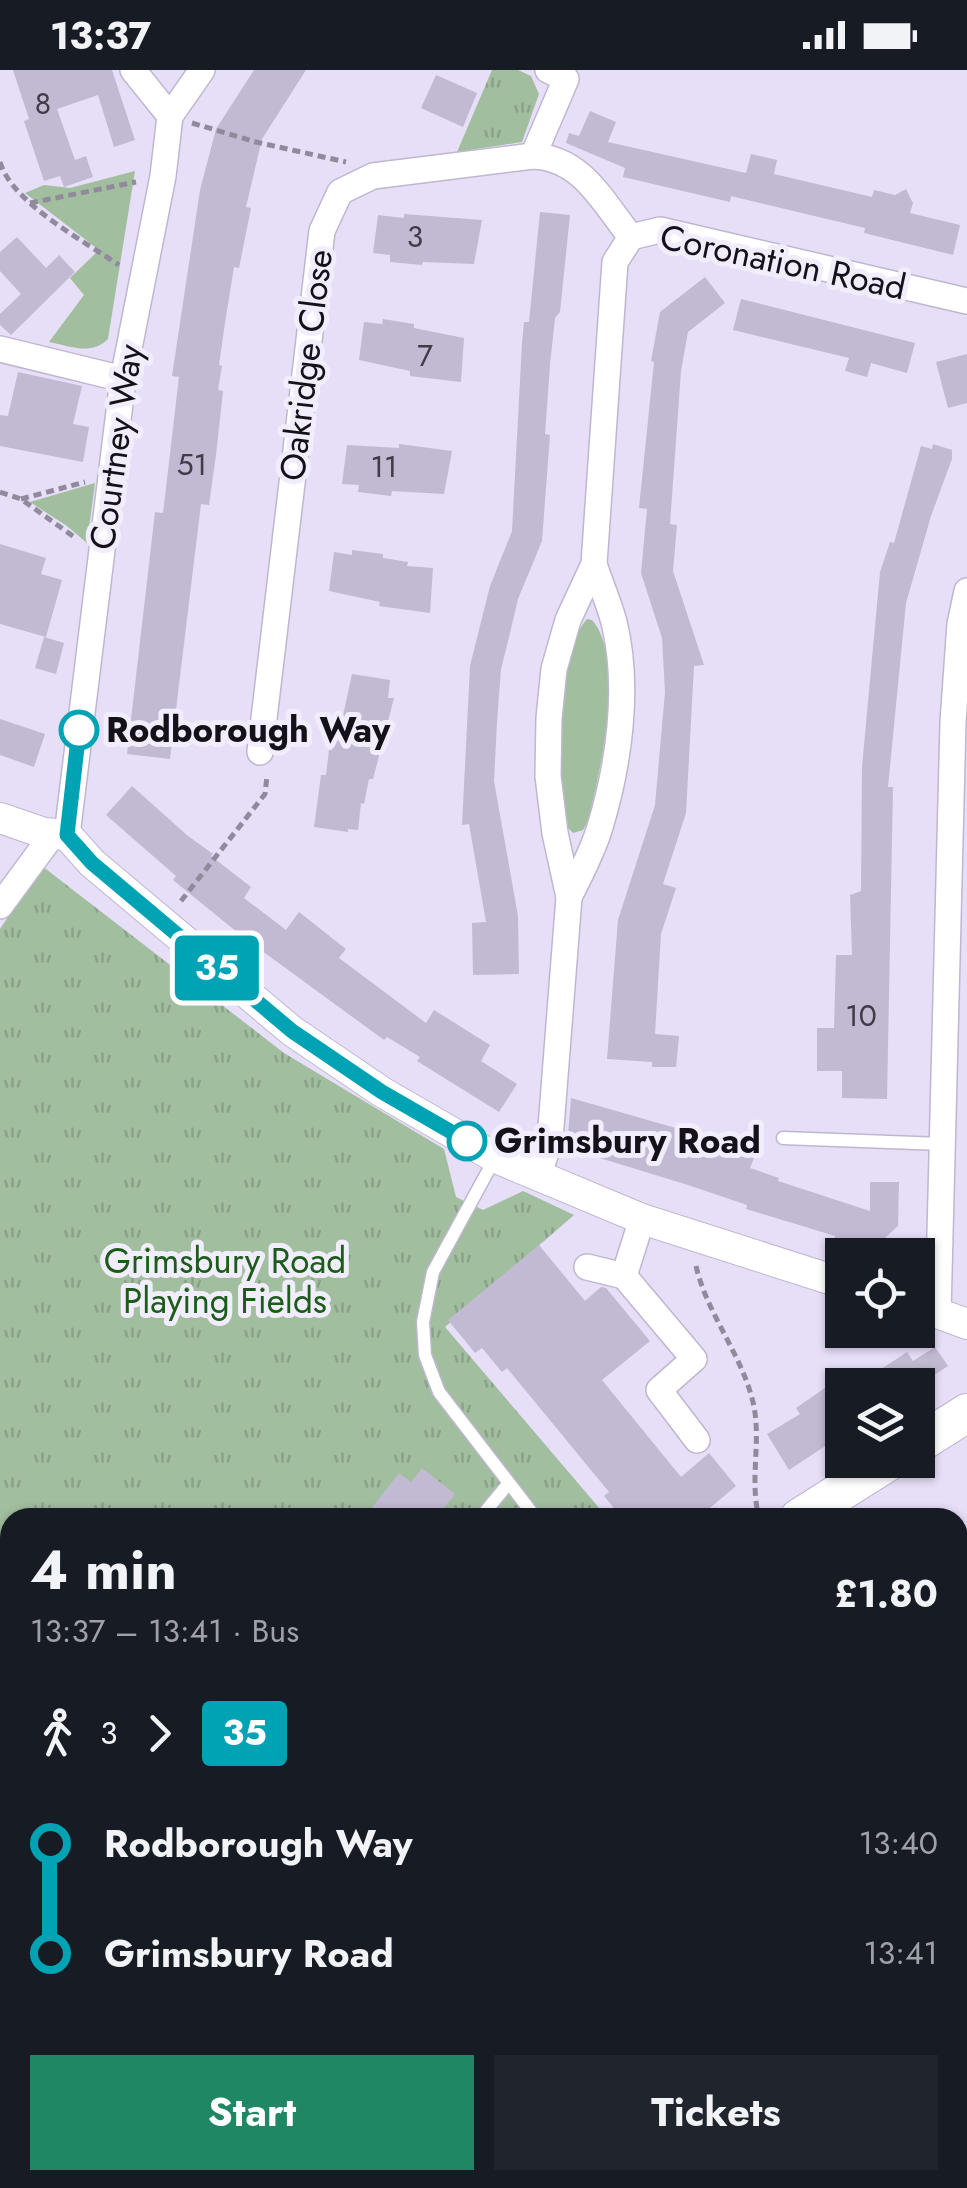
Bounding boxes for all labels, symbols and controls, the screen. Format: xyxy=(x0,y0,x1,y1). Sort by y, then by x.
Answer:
text: 13:37 xyxy=(50,8,151,63)
house number: 8 xyxy=(35,82,51,125)
street label: Coronation Road xyxy=(656,212,910,312)
house number: 3 xyxy=(407,215,423,258)
street label: Oakridge Close xyxy=(267,246,345,484)
house number: 7 xyxy=(417,334,433,377)
street label: Courtney Way xyxy=(77,341,155,553)
house number: 51 xyxy=(177,443,207,486)
house number: 11 xyxy=(371,445,398,488)
place label: Rodborough Way xyxy=(106,705,391,755)
marker: Rodborough Way xyxy=(60,711,98,749)
line badge: 35 xyxy=(172,936,262,1000)
text: 35 xyxy=(195,943,239,993)
house number: 10 xyxy=(845,994,877,1037)
place label: Grimsbury Road xyxy=(494,1116,761,1166)
marker: Grimsbury Road xyxy=(448,1122,486,1160)
park label: Grimsbury Road Playing Fields xyxy=(104,1236,346,1326)
map controls xyxy=(825,1238,935,1478)
button: locate xyxy=(825,1238,935,1348)
button: layers xyxy=(825,1368,935,1478)
text: 4 min xyxy=(30,1530,177,1610)
text: £1.80 xyxy=(834,1566,938,1621)
text: 13:37 – 13:41 · Bus xyxy=(30,1608,299,1654)
icon: walk xyxy=(30,1706,85,1761)
icon: forward xyxy=(132,1706,187,1761)
text: 35 xyxy=(222,1708,267,1758)
text: 3 xyxy=(100,1710,117,1756)
text: Rodborough Way xyxy=(104,1816,413,1871)
text: 13:40 xyxy=(859,1820,938,1866)
text: Grimsbury Road xyxy=(104,1926,394,1981)
text: 13:41 xyxy=(863,1930,938,1976)
button: Start xyxy=(30,2055,474,2170)
button: Tickets xyxy=(494,2055,938,2170)

